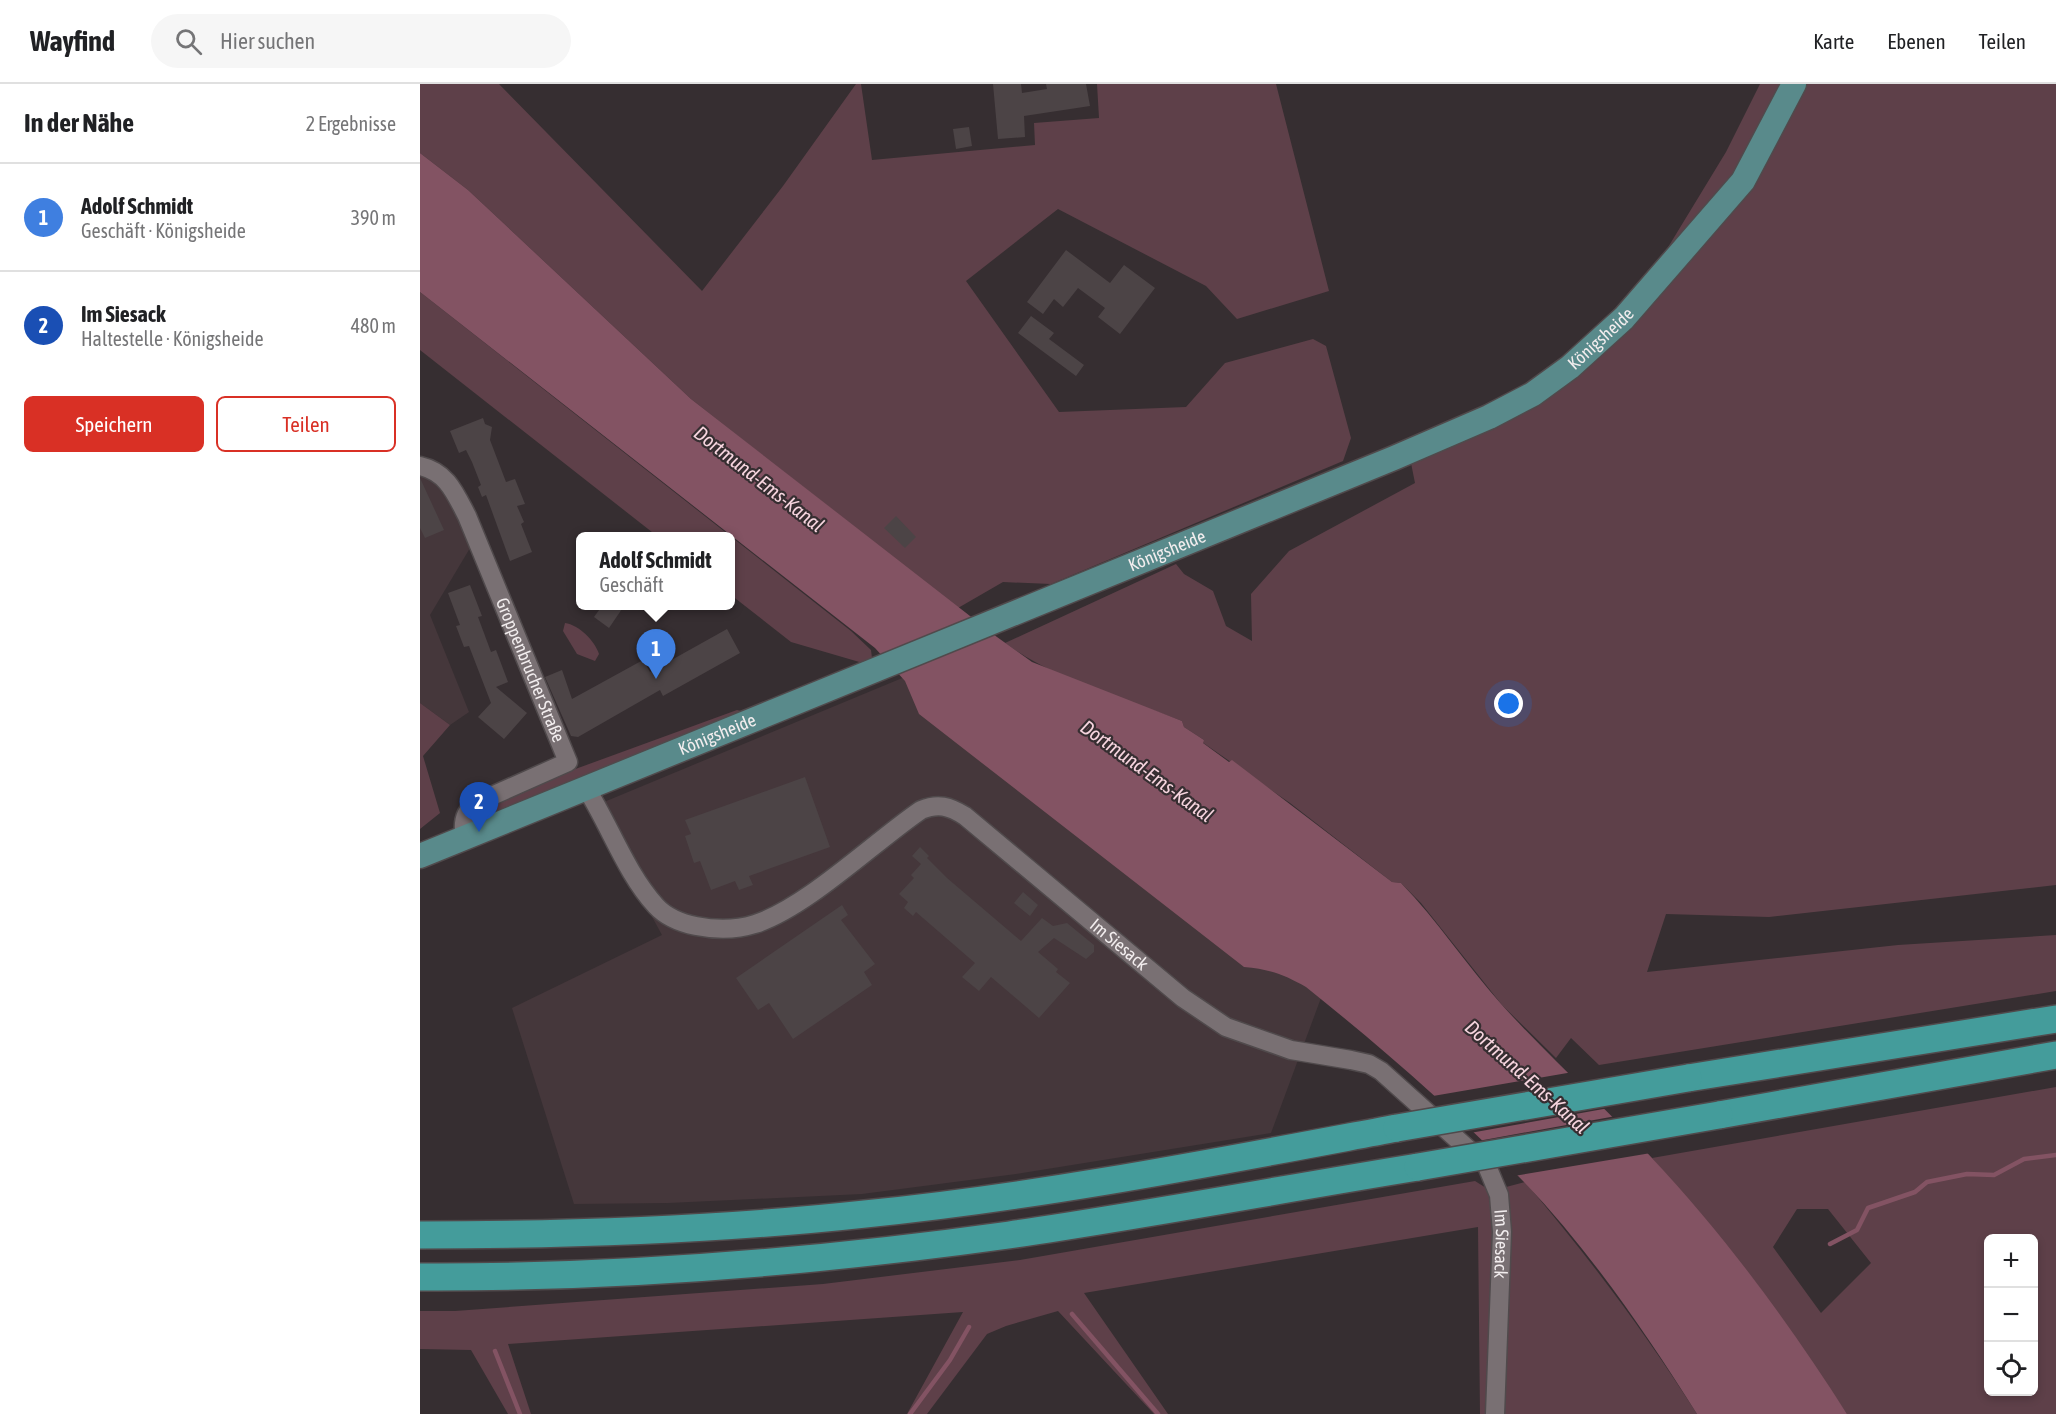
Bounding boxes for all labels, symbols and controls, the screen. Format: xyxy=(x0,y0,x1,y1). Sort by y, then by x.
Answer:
search box xyxy=(151,14,571,68)
text: Wayfind xyxy=(30,25,115,57)
icon: search xyxy=(172,25,205,58)
text: Hier suchen xyxy=(220,28,315,54)
text: Karte xyxy=(1813,29,1854,53)
text: Ebenen xyxy=(1887,29,1946,53)
text: Teilen xyxy=(1979,29,2026,53)
text: In der Nähe xyxy=(24,108,134,138)
text: 2 Ergebnisse xyxy=(306,112,396,135)
text: Adolf Schmidt xyxy=(81,193,193,219)
text: 1 xyxy=(39,206,48,229)
text: 390 m xyxy=(351,206,396,229)
text: Geschäft · Königsheide xyxy=(81,219,246,242)
text: Im Siesack xyxy=(81,301,166,327)
street label: Königsheide xyxy=(1563,303,1638,374)
text: 2 xyxy=(39,314,48,337)
text: 480 m xyxy=(351,314,396,337)
text: Haltestelle · Königsheide xyxy=(81,327,264,350)
button: Speichern xyxy=(24,396,204,452)
button: Teilen xyxy=(216,396,396,452)
water label: Dortmund-Ems-Kanal xyxy=(690,421,829,536)
street label: Königsheide xyxy=(1125,525,1209,575)
popup xyxy=(576,532,735,610)
text: Adolf Schmidt xyxy=(599,547,712,573)
text: Geschäft xyxy=(599,573,664,596)
street label: Groppenbrucher Straße xyxy=(492,595,570,745)
pin: 1 xyxy=(636,630,676,679)
your location xyxy=(1494,689,1523,718)
street label: Königsheide xyxy=(675,709,759,759)
water label: Dortmund-Ems-Kanal xyxy=(1077,715,1218,826)
pin: 2 xyxy=(460,782,498,832)
street label: Im Siesack xyxy=(1086,914,1153,974)
water label: Dortmund-Ems-Kanal xyxy=(1461,1015,1594,1138)
street label: Im Siesack xyxy=(1490,1208,1513,1279)
map controls xyxy=(1984,1234,2038,1396)
button: + xyxy=(1984,1234,2038,1288)
button: − xyxy=(1984,1288,2038,1342)
button: locate xyxy=(1984,1342,2038,1396)

